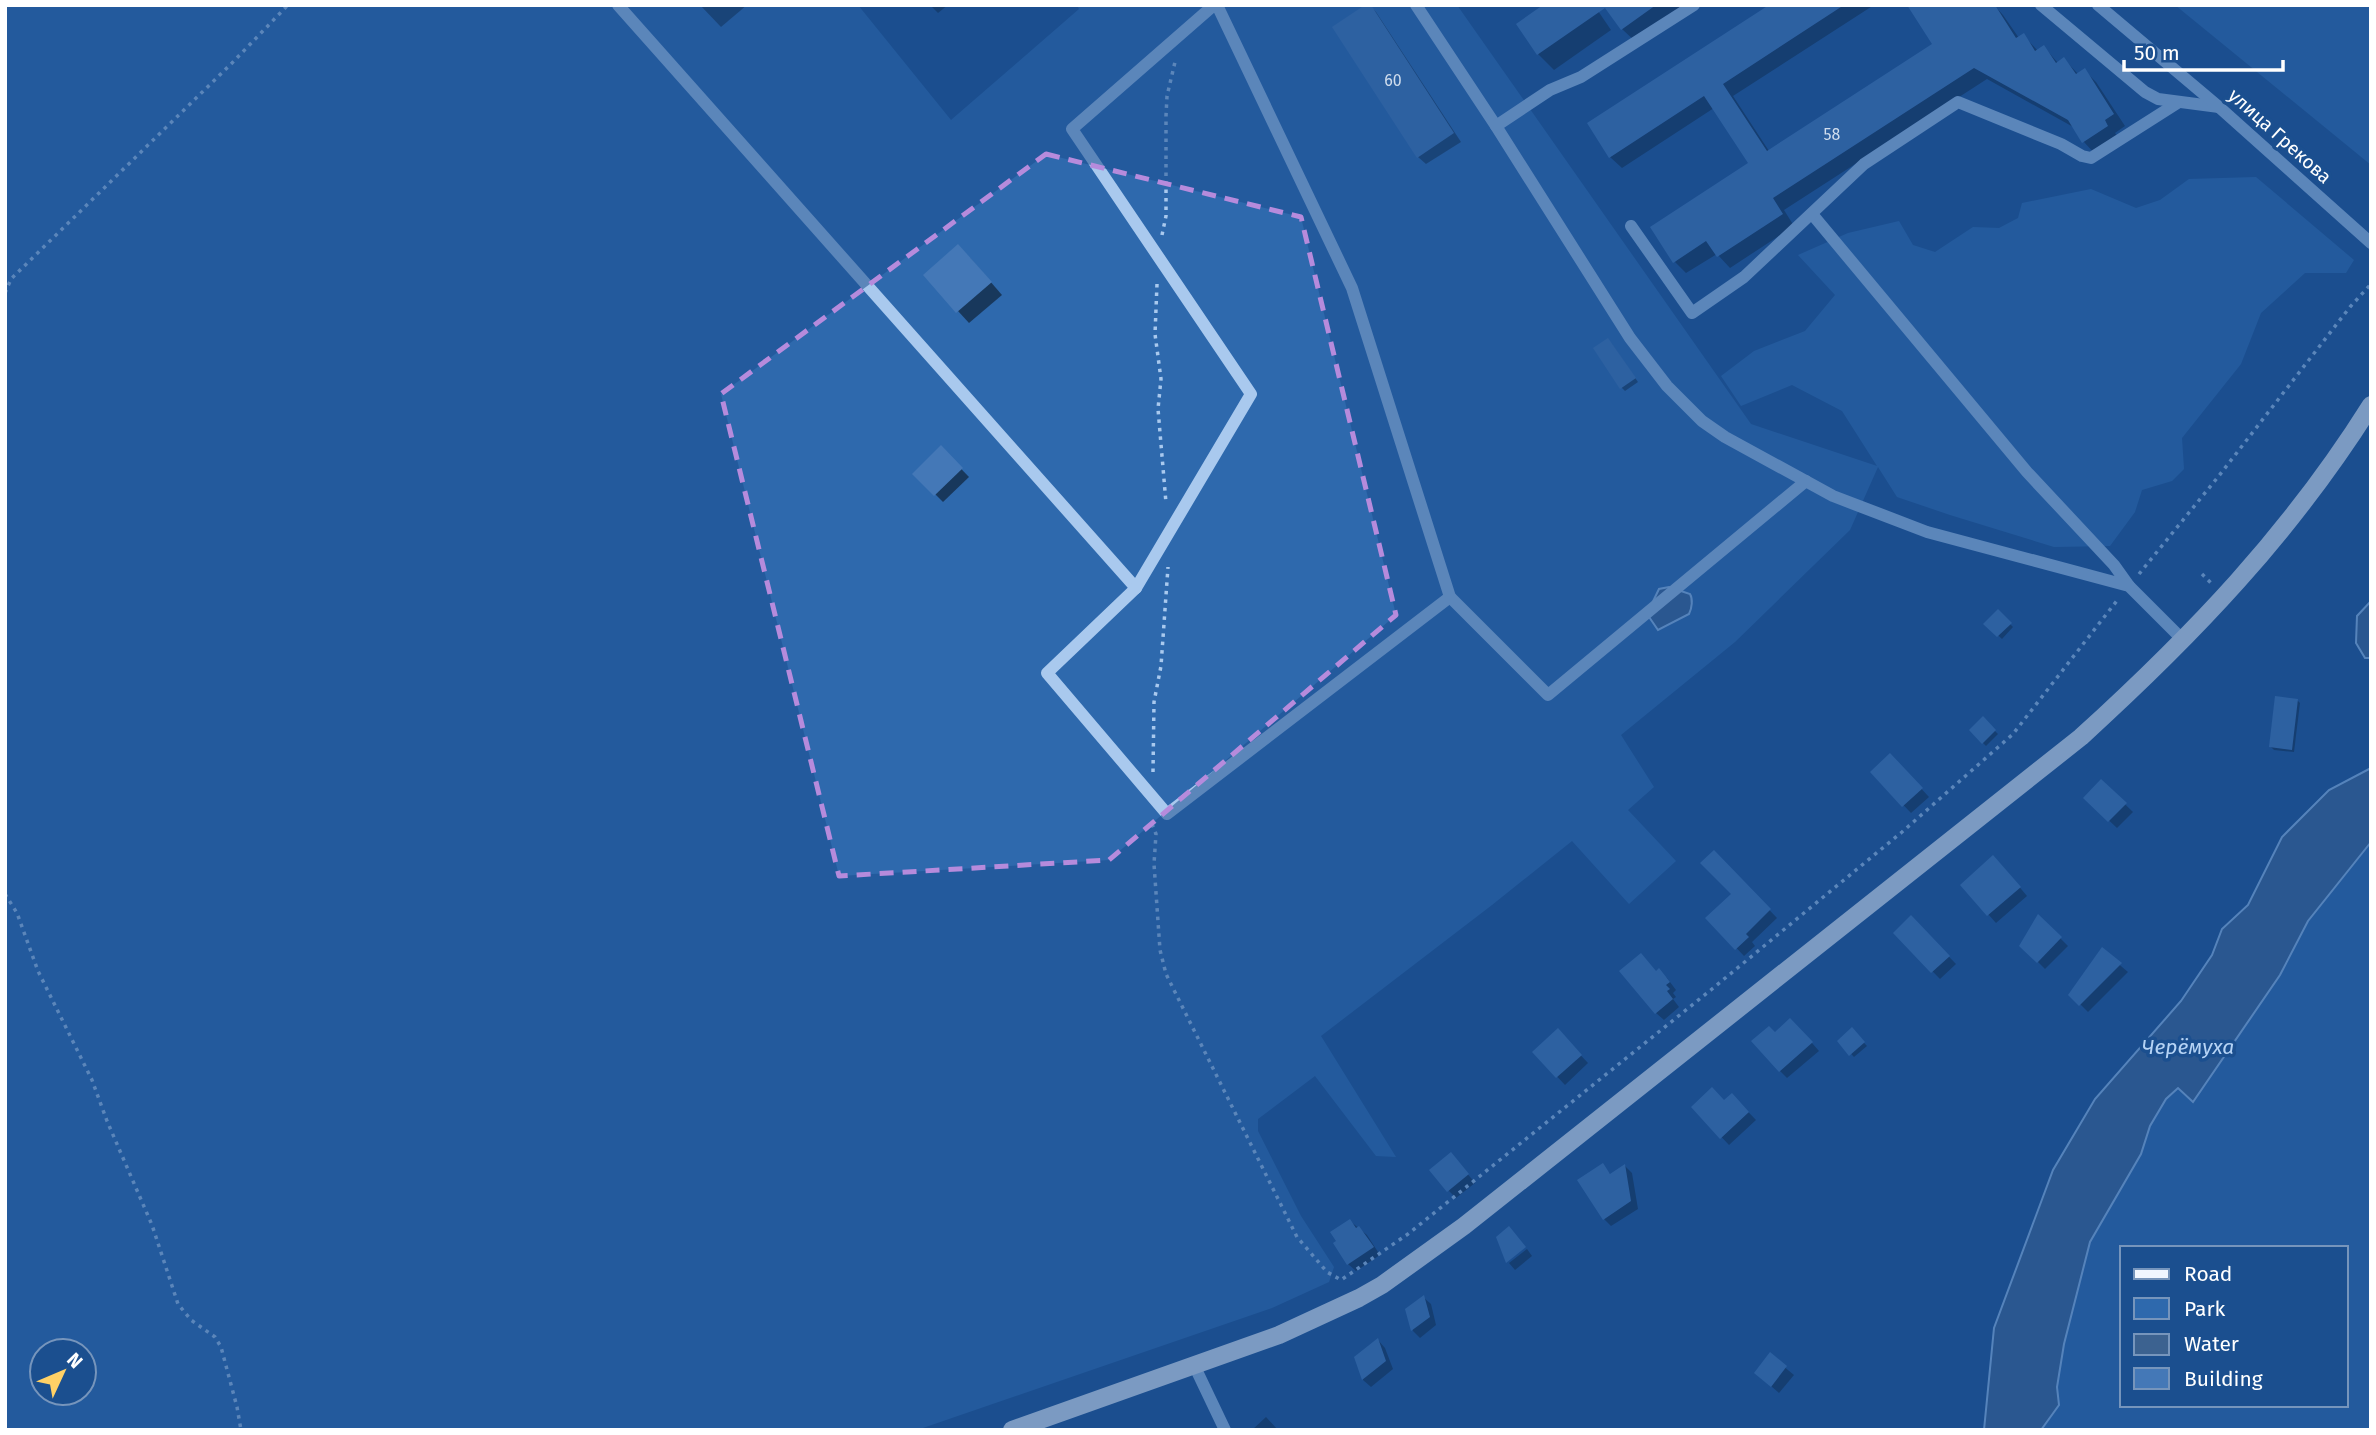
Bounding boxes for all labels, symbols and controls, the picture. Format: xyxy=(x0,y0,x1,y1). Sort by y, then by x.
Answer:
scale bar xyxy=(2124,28,2283,72)
text: 50 m xyxy=(2134,40,2180,66)
house number: 60 xyxy=(1384,71,1402,90)
street label: улица Грекова xyxy=(2224,84,2336,188)
house number: 58 xyxy=(1824,125,1841,144)
water label: Черёмуха xyxy=(2142,1034,2234,1060)
legend xyxy=(2120,1246,2348,1407)
text: Road xyxy=(2184,1261,2232,1287)
text: Park xyxy=(2184,1296,2226,1322)
text: Water xyxy=(2184,1331,2239,1357)
north arrow xyxy=(28,1337,98,1407)
text: N xyxy=(62,1348,88,1373)
text: Building xyxy=(2184,1366,2263,1392)

